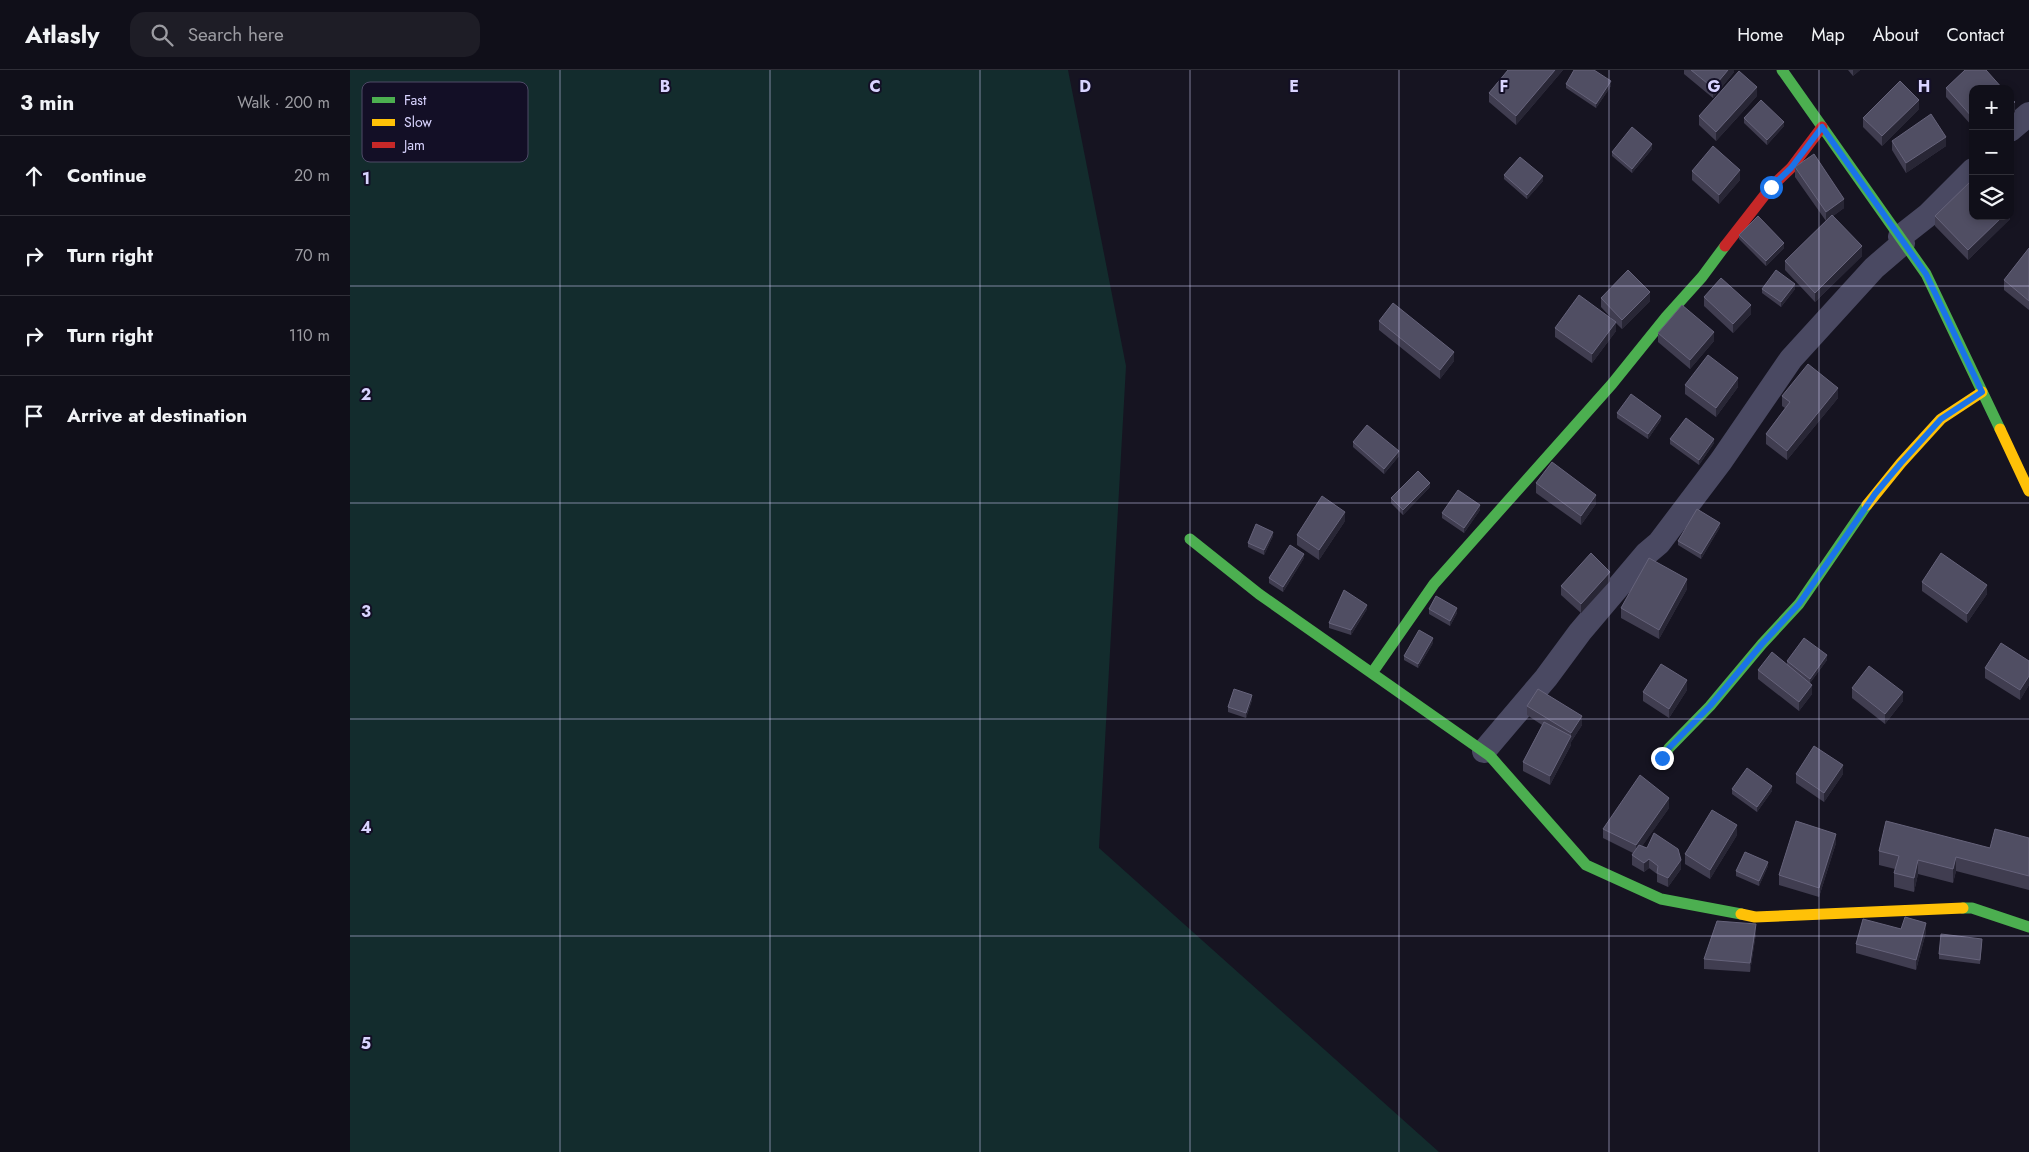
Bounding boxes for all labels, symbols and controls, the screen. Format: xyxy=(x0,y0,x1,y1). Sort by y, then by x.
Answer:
search box xyxy=(130,12,480,57)
text: Atlasly xyxy=(25,17,100,52)
icon: search xyxy=(148,21,176,49)
text: Search here xyxy=(188,21,284,48)
text: Home xyxy=(1737,22,1783,48)
text: Map xyxy=(1811,22,1845,48)
text: About xyxy=(1873,22,1918,48)
text: Contact xyxy=(1946,22,2004,48)
text: B xyxy=(660,75,670,98)
text: C xyxy=(869,75,881,98)
text: D xyxy=(1079,75,1091,98)
text: E xyxy=(1289,75,1299,98)
text: F xyxy=(1500,75,1508,98)
text: G xyxy=(1707,75,1721,98)
text: H xyxy=(1918,75,1930,98)
legend xyxy=(362,82,528,162)
map controls xyxy=(1969,85,2014,220)
button: + xyxy=(1969,85,2014,130)
text: 3 min xyxy=(20,88,74,118)
text: Fast xyxy=(404,90,427,110)
text: Walk · 200 m xyxy=(237,91,330,114)
text: Slow xyxy=(404,112,432,132)
button: − xyxy=(1969,130,2014,175)
text: Jam xyxy=(402,135,425,155)
icon: ahead xyxy=(20,162,48,190)
text: Continue xyxy=(67,162,146,189)
text: 20 m xyxy=(294,164,330,187)
text: 1 xyxy=(362,167,370,190)
button: layers xyxy=(1969,175,2014,220)
route start xyxy=(1760,176,1783,199)
icon: right xyxy=(20,242,48,270)
text: Turn right xyxy=(67,242,153,269)
text: 70 m xyxy=(295,244,330,267)
icon: right xyxy=(20,322,48,350)
text: Turn right xyxy=(67,322,153,349)
text: 110 m xyxy=(289,324,330,347)
text: 2 xyxy=(361,383,371,406)
icon: arrive xyxy=(20,402,48,430)
text: Arrive at destination xyxy=(67,402,247,429)
text: 3 xyxy=(361,600,371,623)
route end xyxy=(1651,747,1674,770)
text: 4 xyxy=(360,816,372,839)
text: 5 xyxy=(361,1032,371,1055)

